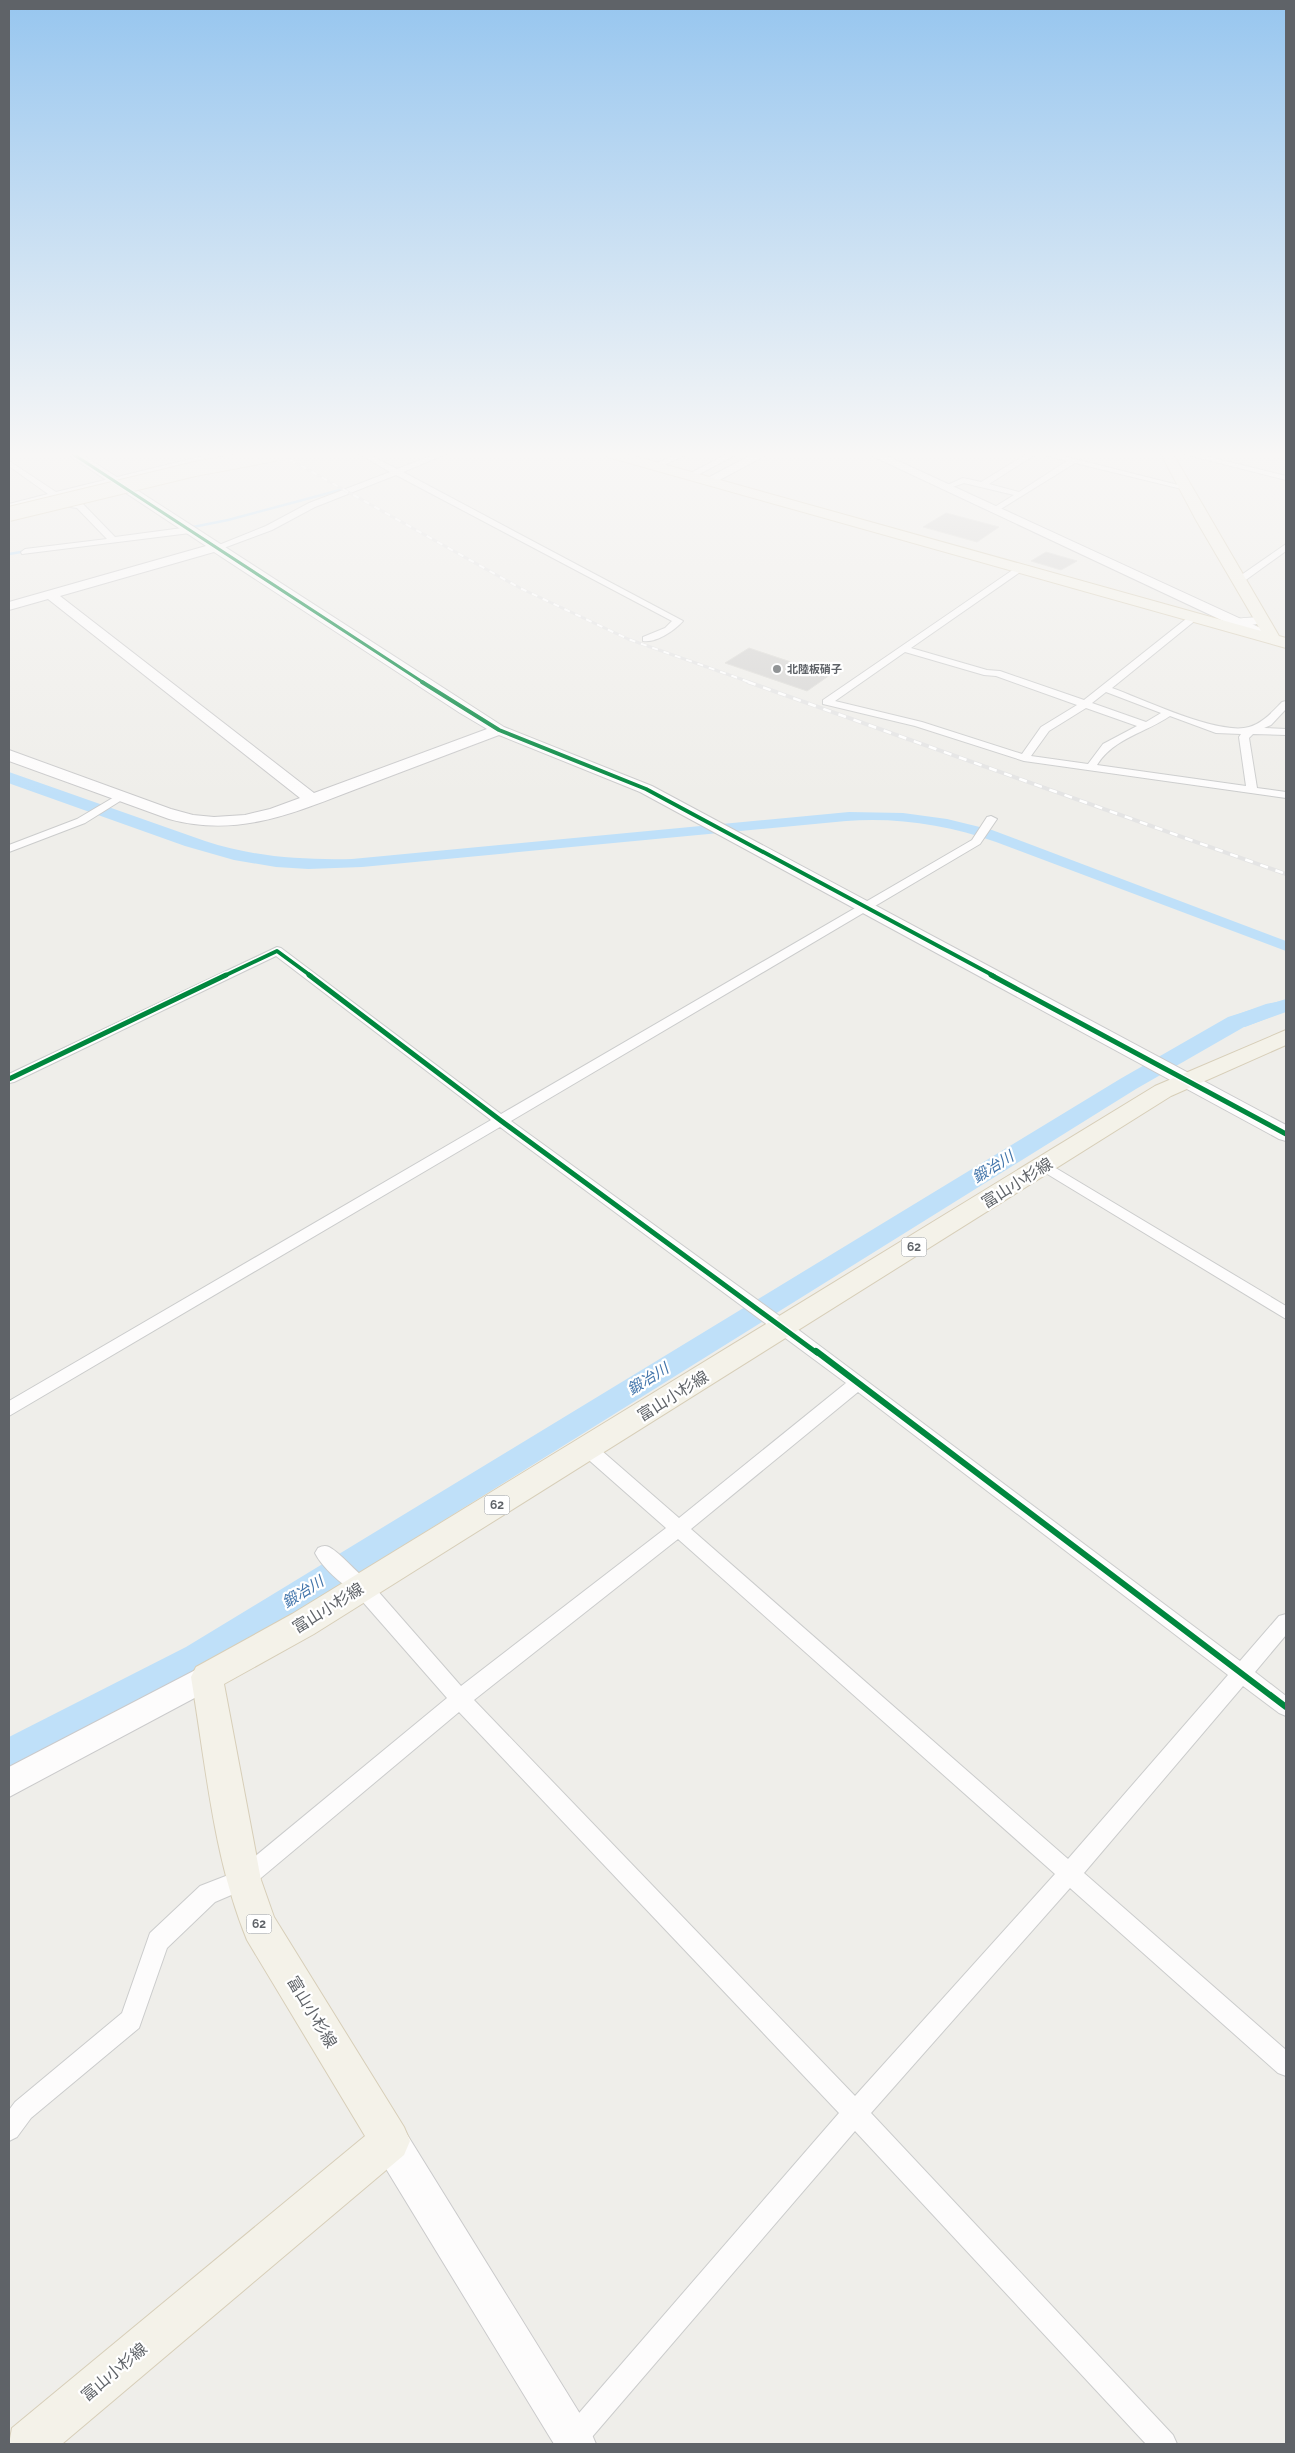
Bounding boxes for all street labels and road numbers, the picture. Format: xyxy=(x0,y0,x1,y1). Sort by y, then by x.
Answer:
street label: 富山小杉線 xyxy=(978,1154,1056,1212)
road number: 62 xyxy=(902,1238,926,1256)
street label: 富山小杉線 xyxy=(634,1367,712,1425)
road number: 62 xyxy=(484,1496,510,1514)
street label: 富山小杉線 xyxy=(289,1579,367,1637)
road number: 62 xyxy=(246,1915,272,1934)
street label: 富山小杉線 xyxy=(283,1973,341,2051)
street label: 富山小杉線 xyxy=(77,2339,151,2405)

